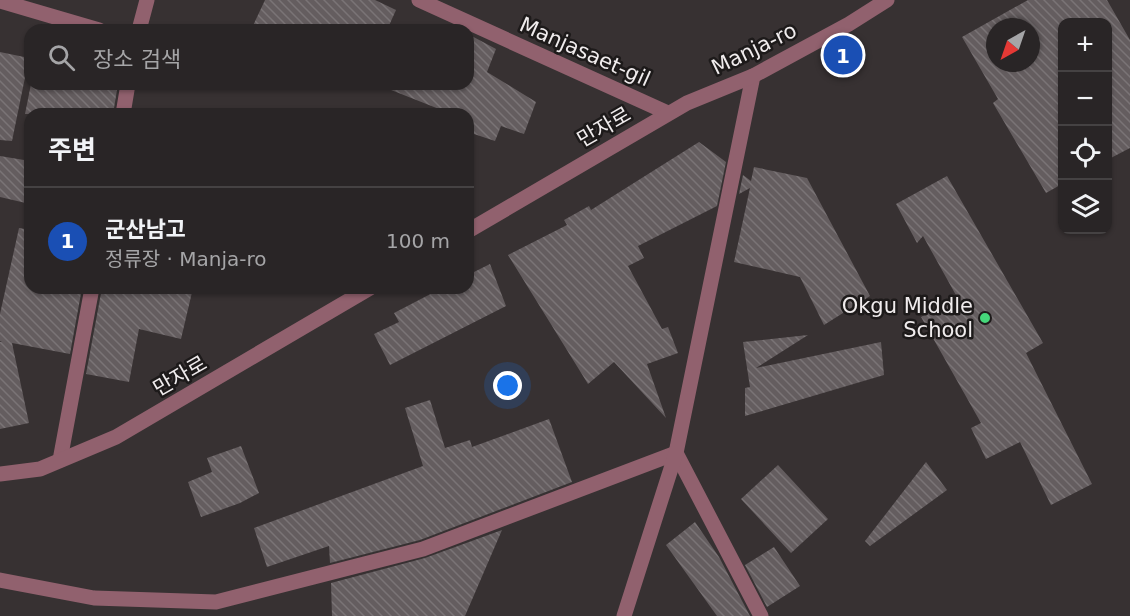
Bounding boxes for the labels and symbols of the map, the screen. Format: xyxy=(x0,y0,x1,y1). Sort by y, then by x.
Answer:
street label: Manjasaet-gil xyxy=(516,12,654,92)
street label: Manja-ro xyxy=(708,18,800,80)
north arrow xyxy=(986,18,1040,72)
pin: 1 xyxy=(824,32,862,78)
street label: 만자로 xyxy=(573,102,635,152)
place label: Okgu Middle School xyxy=(842,294,973,342)
marker: Okgu Middle School xyxy=(978,311,992,325)
street label: 만자로 xyxy=(149,351,211,401)
your location xyxy=(493,371,522,400)

